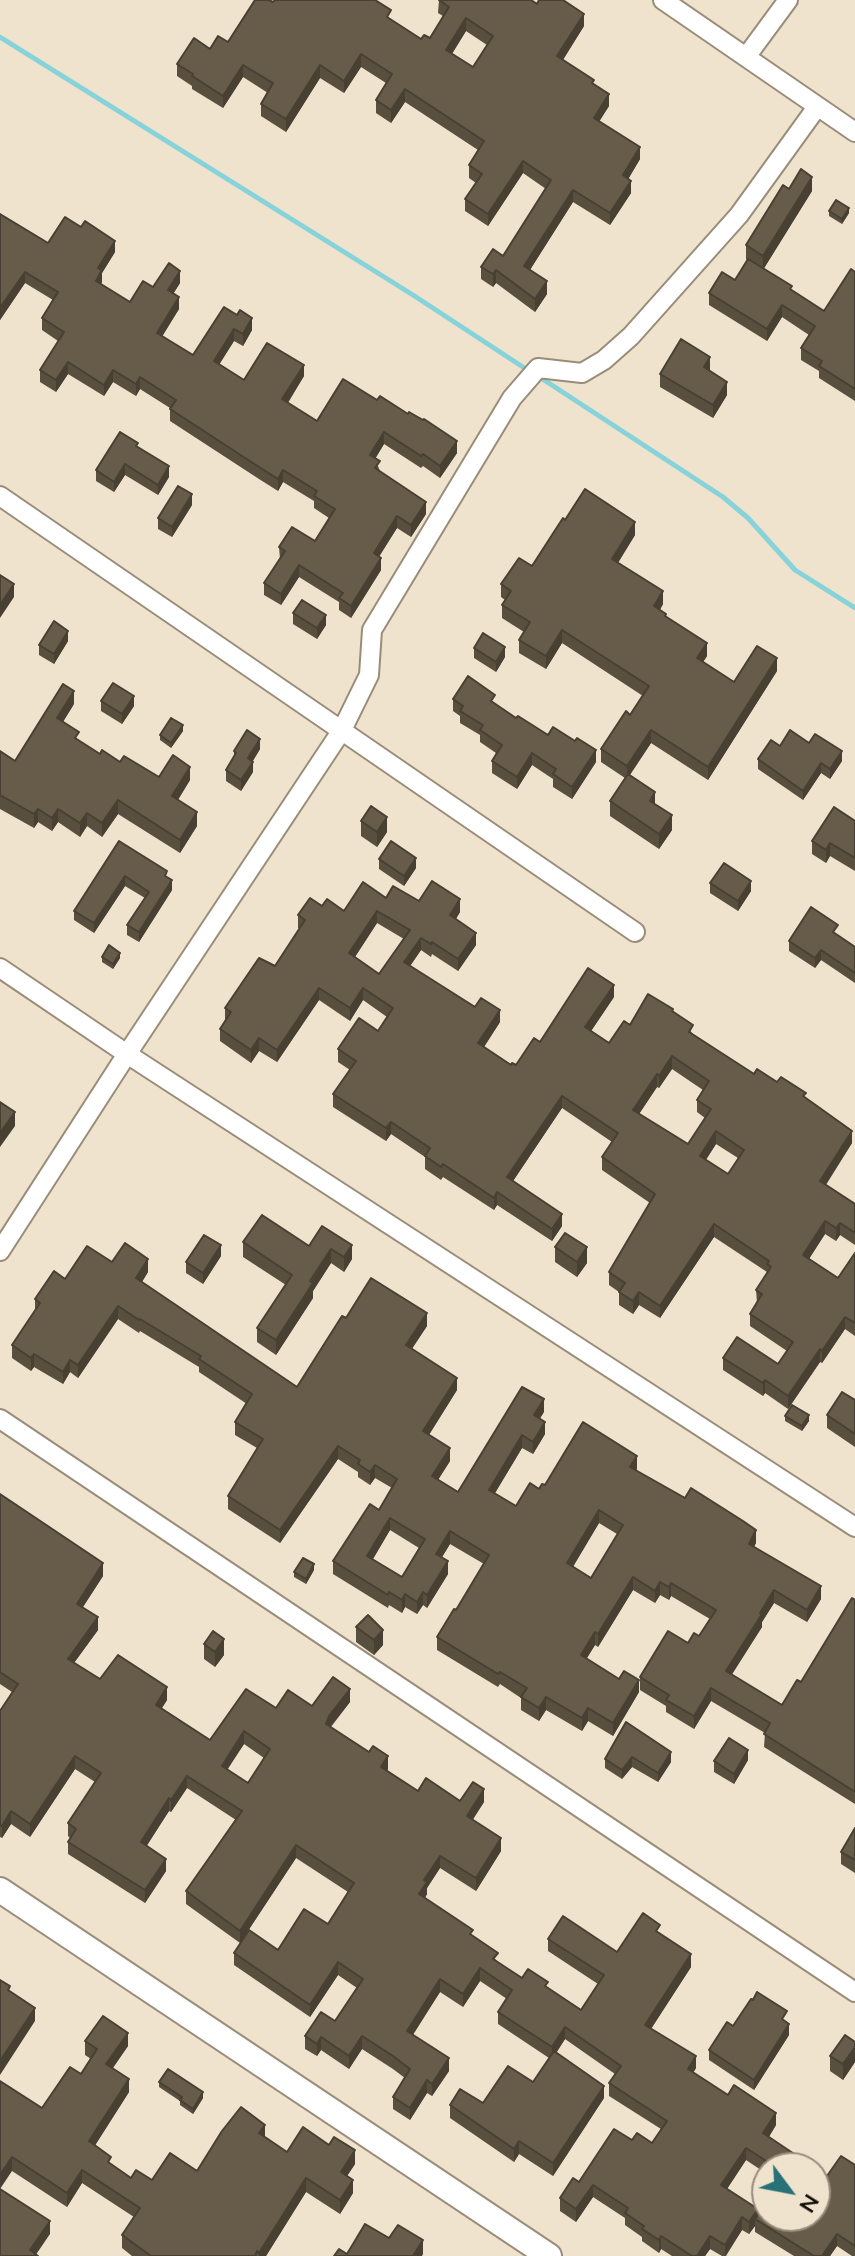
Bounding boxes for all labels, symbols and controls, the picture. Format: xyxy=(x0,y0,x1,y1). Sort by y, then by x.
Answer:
north arrow xyxy=(751,2152,831,2232)
text: N xyxy=(793,2189,826,2218)

